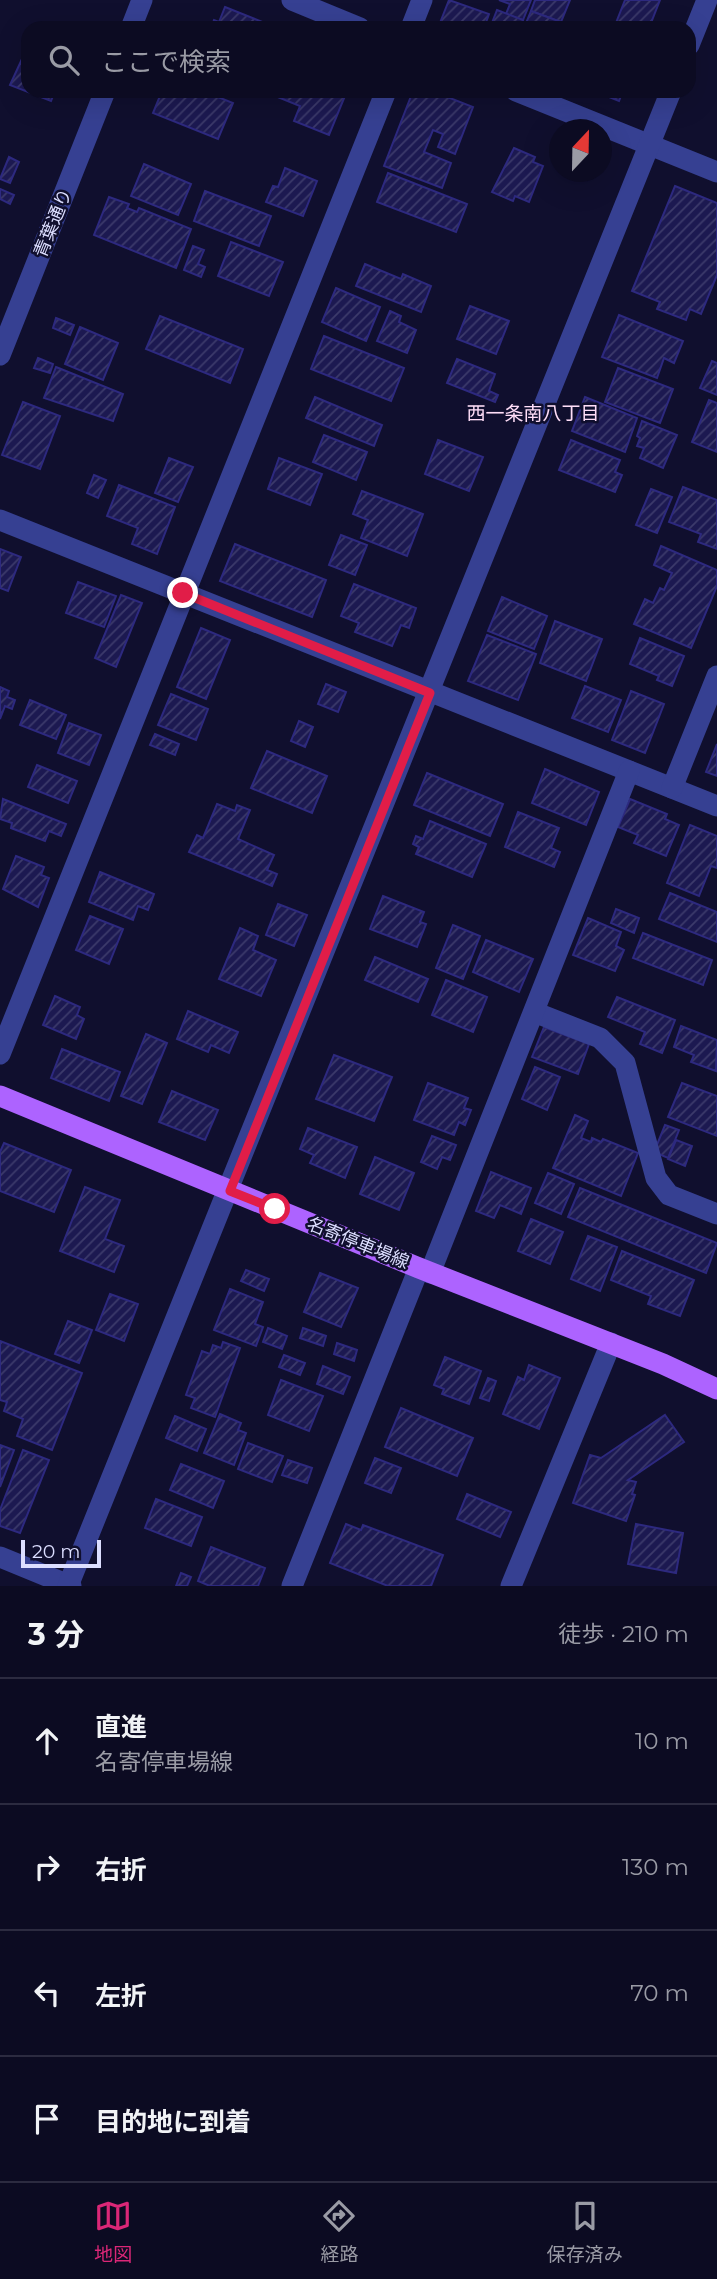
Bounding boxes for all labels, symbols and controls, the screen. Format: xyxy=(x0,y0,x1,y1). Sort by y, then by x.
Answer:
search box xyxy=(21,21,696,98)
icon: search xyxy=(45,41,83,79)
text: ここで検索 xyxy=(101,46,231,78)
north arrow xyxy=(549,119,612,182)
street label: 青葉通り xyxy=(29,186,77,260)
district label: 西一条南八丁目 xyxy=(466,402,600,425)
route end xyxy=(167,577,198,608)
route start xyxy=(259,1193,290,1224)
street label: 名寄停車場線 xyxy=(304,1213,412,1273)
scale bar xyxy=(21,1537,102,1569)
text: 20 m xyxy=(32,1540,80,1563)
text: 3 分 xyxy=(28,1616,84,1653)
text: 徒歩 · 210 m xyxy=(558,1620,689,1648)
text: 直進 xyxy=(95,1711,147,1743)
icon: ahead xyxy=(28,1722,66,1760)
text: 10 m xyxy=(635,1727,689,1755)
text: 名寄停車場線 xyxy=(95,1748,233,1776)
icon: right xyxy=(28,1848,66,1886)
text: 130 m xyxy=(622,1853,689,1881)
text: 右折 xyxy=(95,1854,147,1886)
icon: left xyxy=(28,1974,66,2012)
text: 70 m xyxy=(630,1979,689,2007)
text: 左折 xyxy=(95,1980,147,2012)
icon: arrive xyxy=(28,2100,66,2138)
text: 目的地に到着 xyxy=(95,2106,251,2138)
tab: 地図 xyxy=(94,2197,132,2266)
tab: 経路 xyxy=(320,2197,359,2266)
tab: 保存済み xyxy=(547,2197,623,2266)

